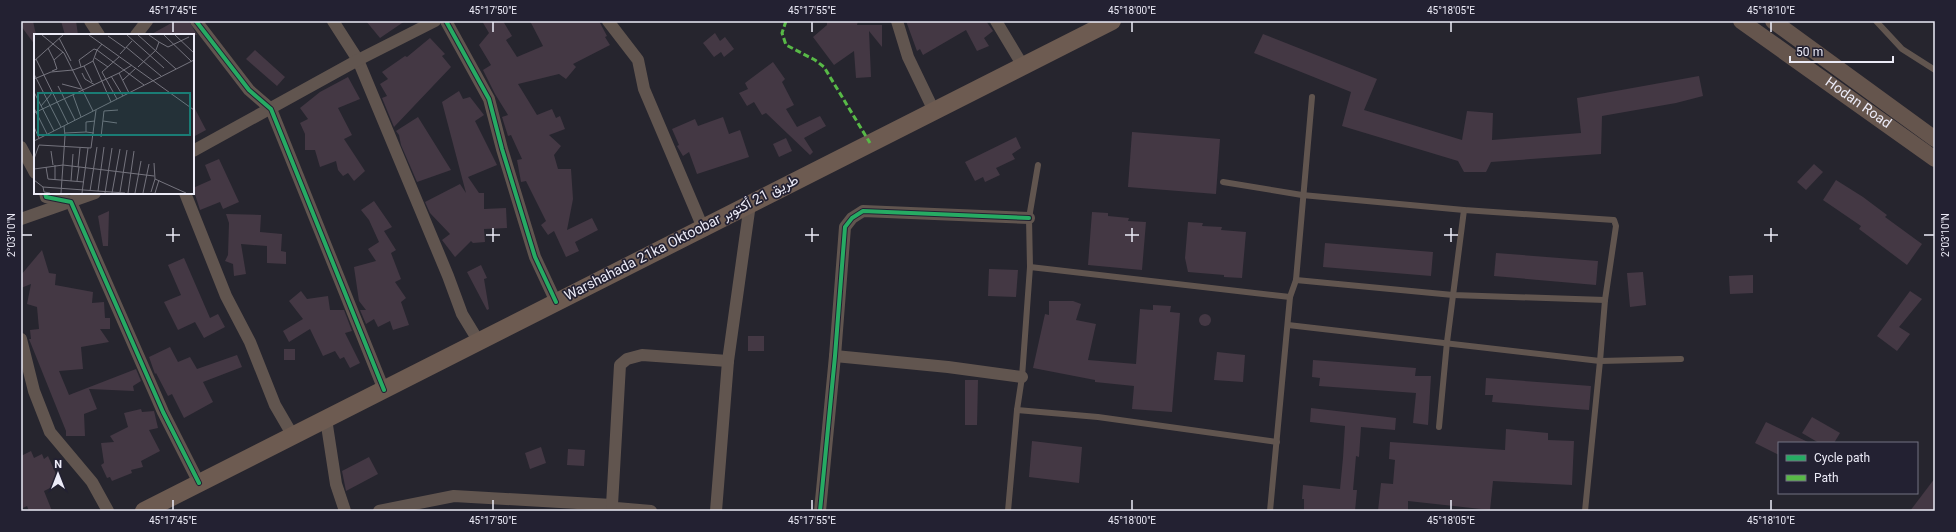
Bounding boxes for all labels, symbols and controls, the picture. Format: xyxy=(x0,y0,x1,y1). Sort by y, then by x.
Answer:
text: 45°17'45"E xyxy=(149,4,197,19)
text: 45°17'50"E xyxy=(469,4,517,19)
text: 45°17'55"E xyxy=(788,4,836,19)
text: 45°18'00"E xyxy=(1108,4,1156,19)
text: 45°18'05"E xyxy=(1427,4,1475,19)
text: 45°18'10"E xyxy=(1747,4,1795,19)
inset map xyxy=(34,34,194,194)
scale bar xyxy=(1790,38,1893,64)
text: 50 m xyxy=(1796,44,1823,62)
street label: Hodan Road xyxy=(1820,73,1895,135)
street label: Warshahada 21ka Oktoobar طريق 21 أكتوبر xyxy=(561,170,803,308)
text: 2°03'10"N xyxy=(5,213,20,257)
text: 2°03'10"N xyxy=(1939,213,1954,257)
legend xyxy=(1778,442,1918,494)
text: Cycle path xyxy=(1814,450,1870,468)
north arrow xyxy=(38,454,78,494)
text: N xyxy=(54,457,62,474)
text: Path xyxy=(1814,470,1839,488)
text: 45°17'45"E xyxy=(149,514,197,529)
text: 45°17'50"E xyxy=(469,514,517,529)
text: 45°17'55"E xyxy=(788,514,836,529)
text: 45°18'00"E xyxy=(1108,514,1156,529)
text: 45°18'05"E xyxy=(1427,514,1475,529)
text: 45°18'10"E xyxy=(1747,514,1795,529)

